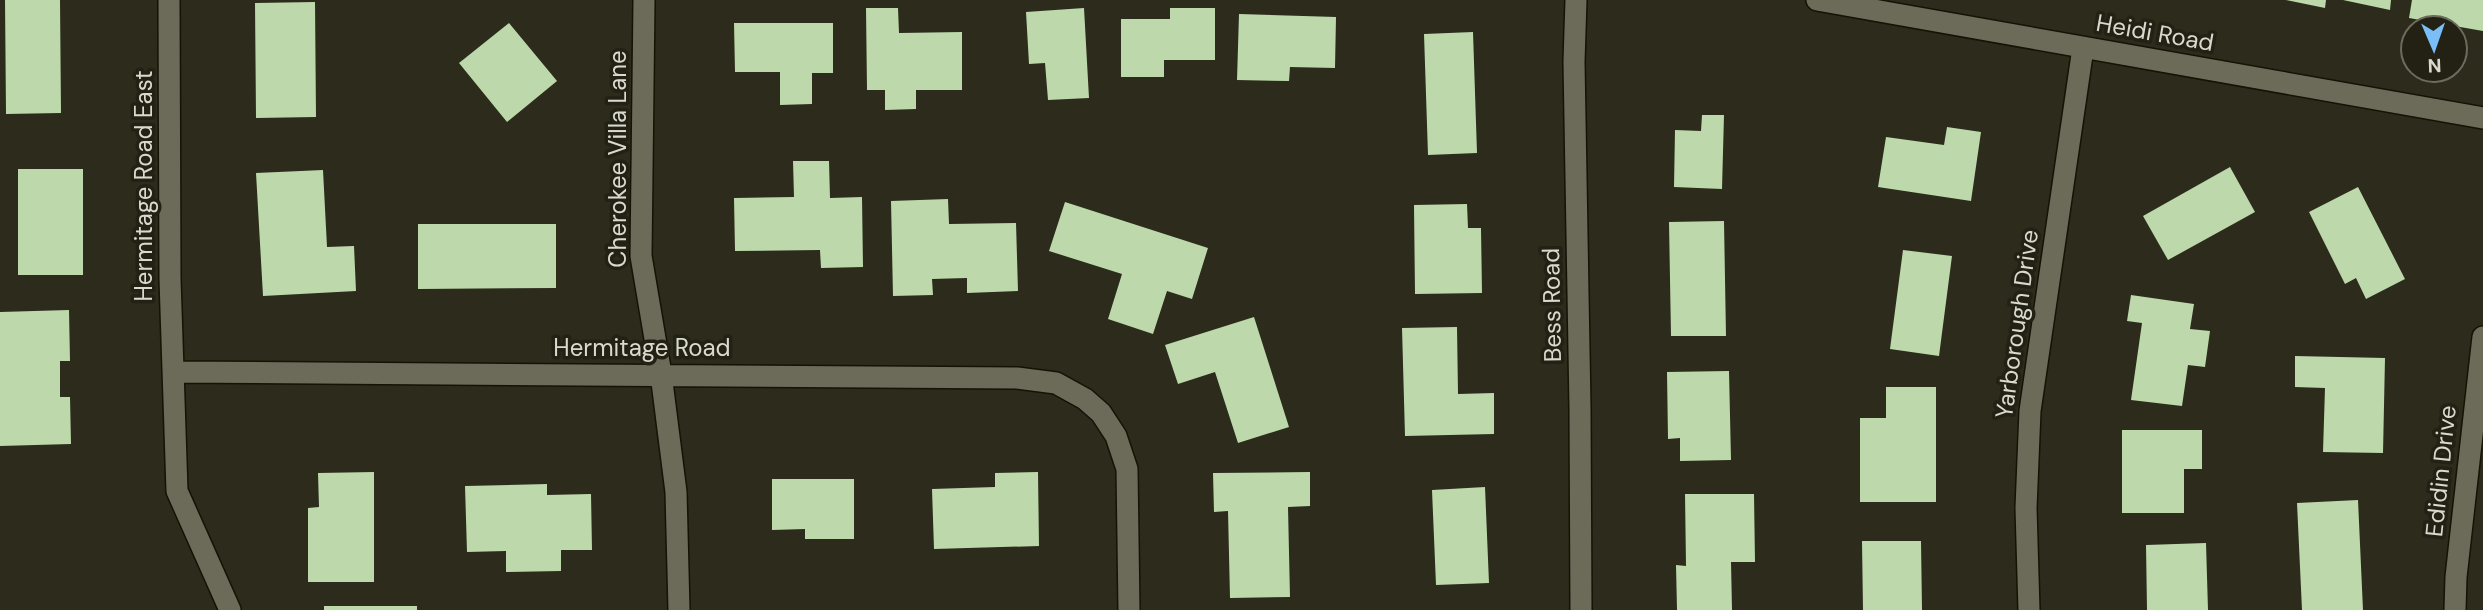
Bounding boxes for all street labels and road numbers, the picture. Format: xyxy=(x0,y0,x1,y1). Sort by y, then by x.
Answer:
street label: Heidi Road xyxy=(2094,7,2216,58)
street label: Cherokee Villa Lane xyxy=(602,50,633,268)
street label: Hermitage Road East xyxy=(128,70,159,302)
street label: Yarborough Drive xyxy=(1988,228,2045,420)
street label: Bess Road xyxy=(1535,248,1568,363)
street label: Hermitage Road xyxy=(553,332,731,363)
street label: Edidin Drive xyxy=(2418,404,2463,538)

